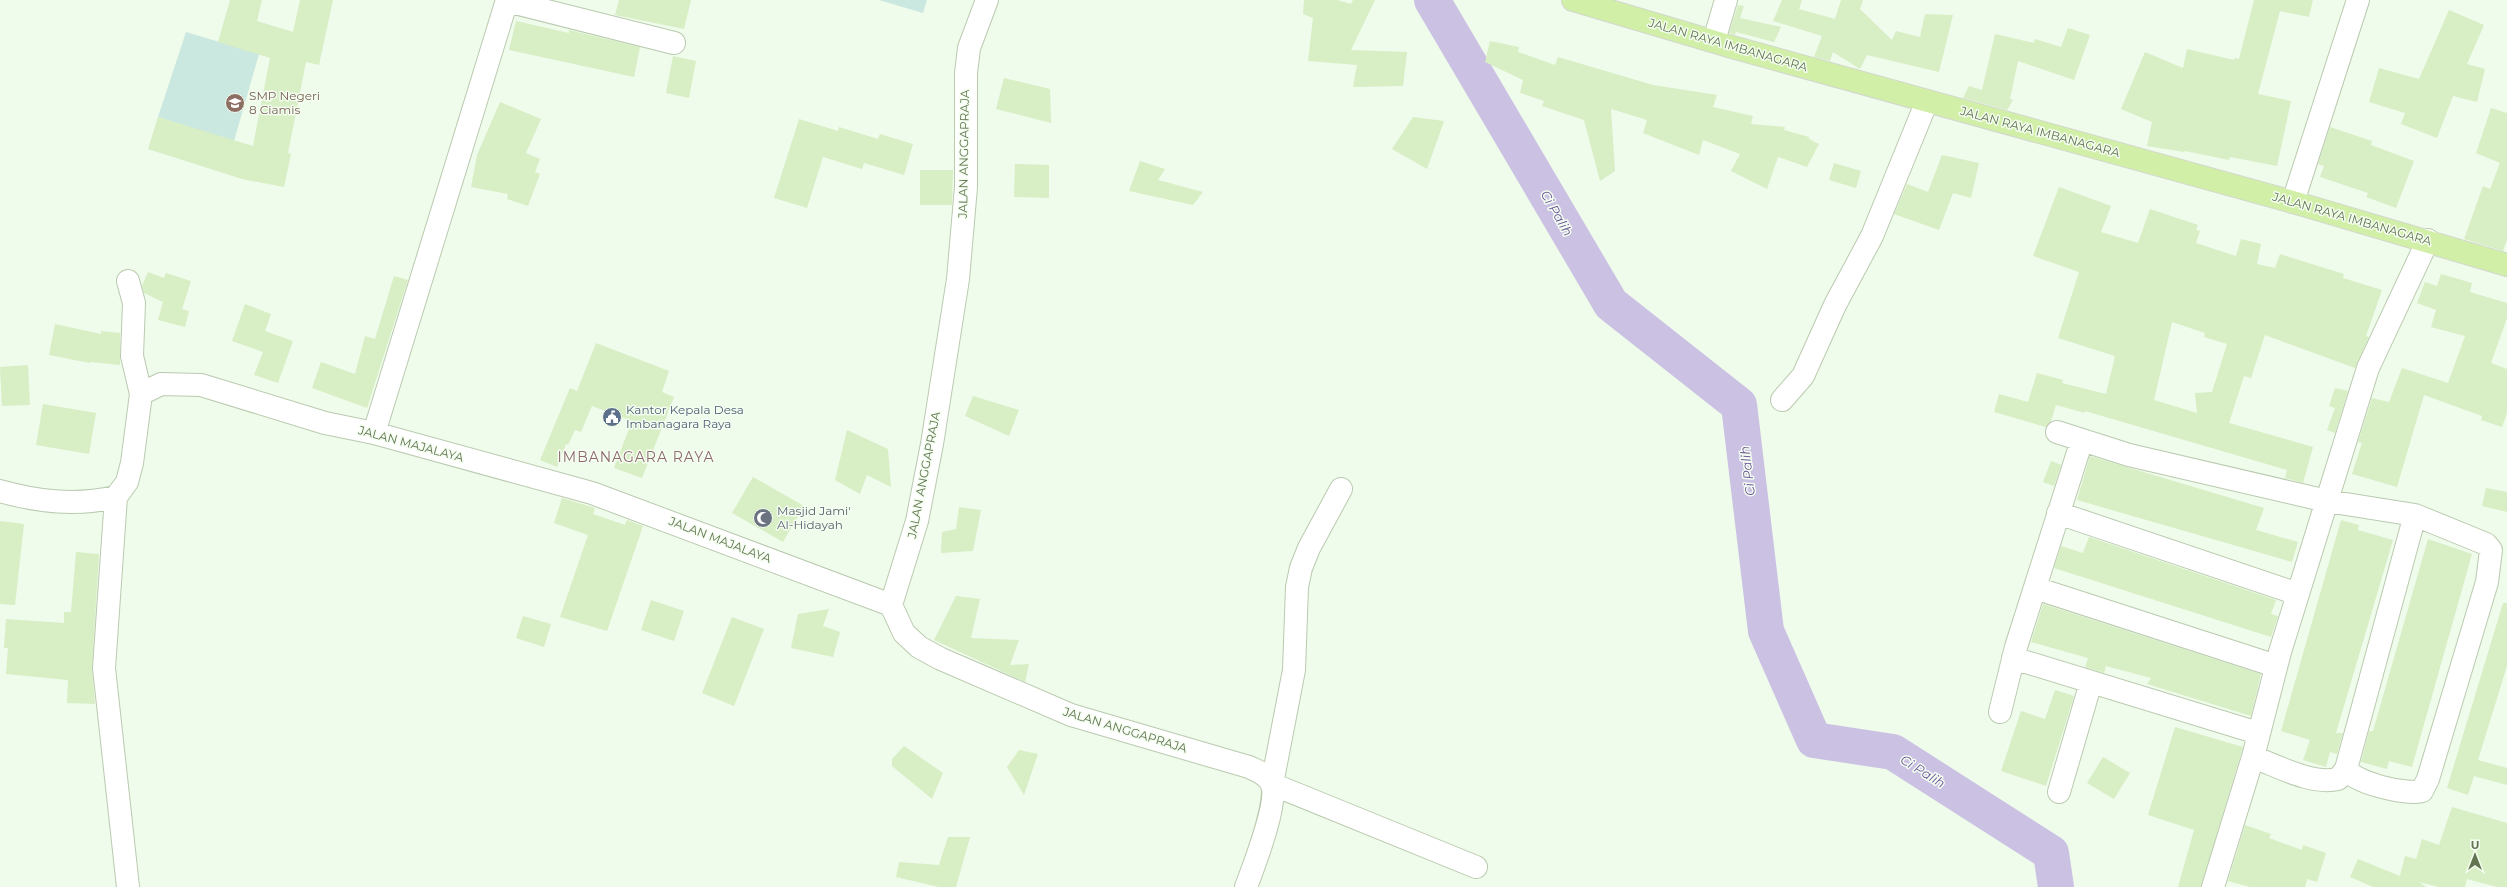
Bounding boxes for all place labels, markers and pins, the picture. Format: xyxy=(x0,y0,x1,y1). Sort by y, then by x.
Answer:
place label: SMP Negeri 8 Ciamis xyxy=(249,88,320,117)
school or university icon: SMP Negeri 8 Ciamis xyxy=(224,92,246,114)
place label: Kantor Kepala Desa Imbanagara Raya xyxy=(626,402,744,431)
public building icon: Kantor Kepala Desa Imbanagara Raya xyxy=(601,406,623,428)
place label: Masjid Jami' Al-Hidayah xyxy=(777,503,851,532)
mosque icon: Masjid Jami' Al-Hidayah xyxy=(752,507,774,529)

